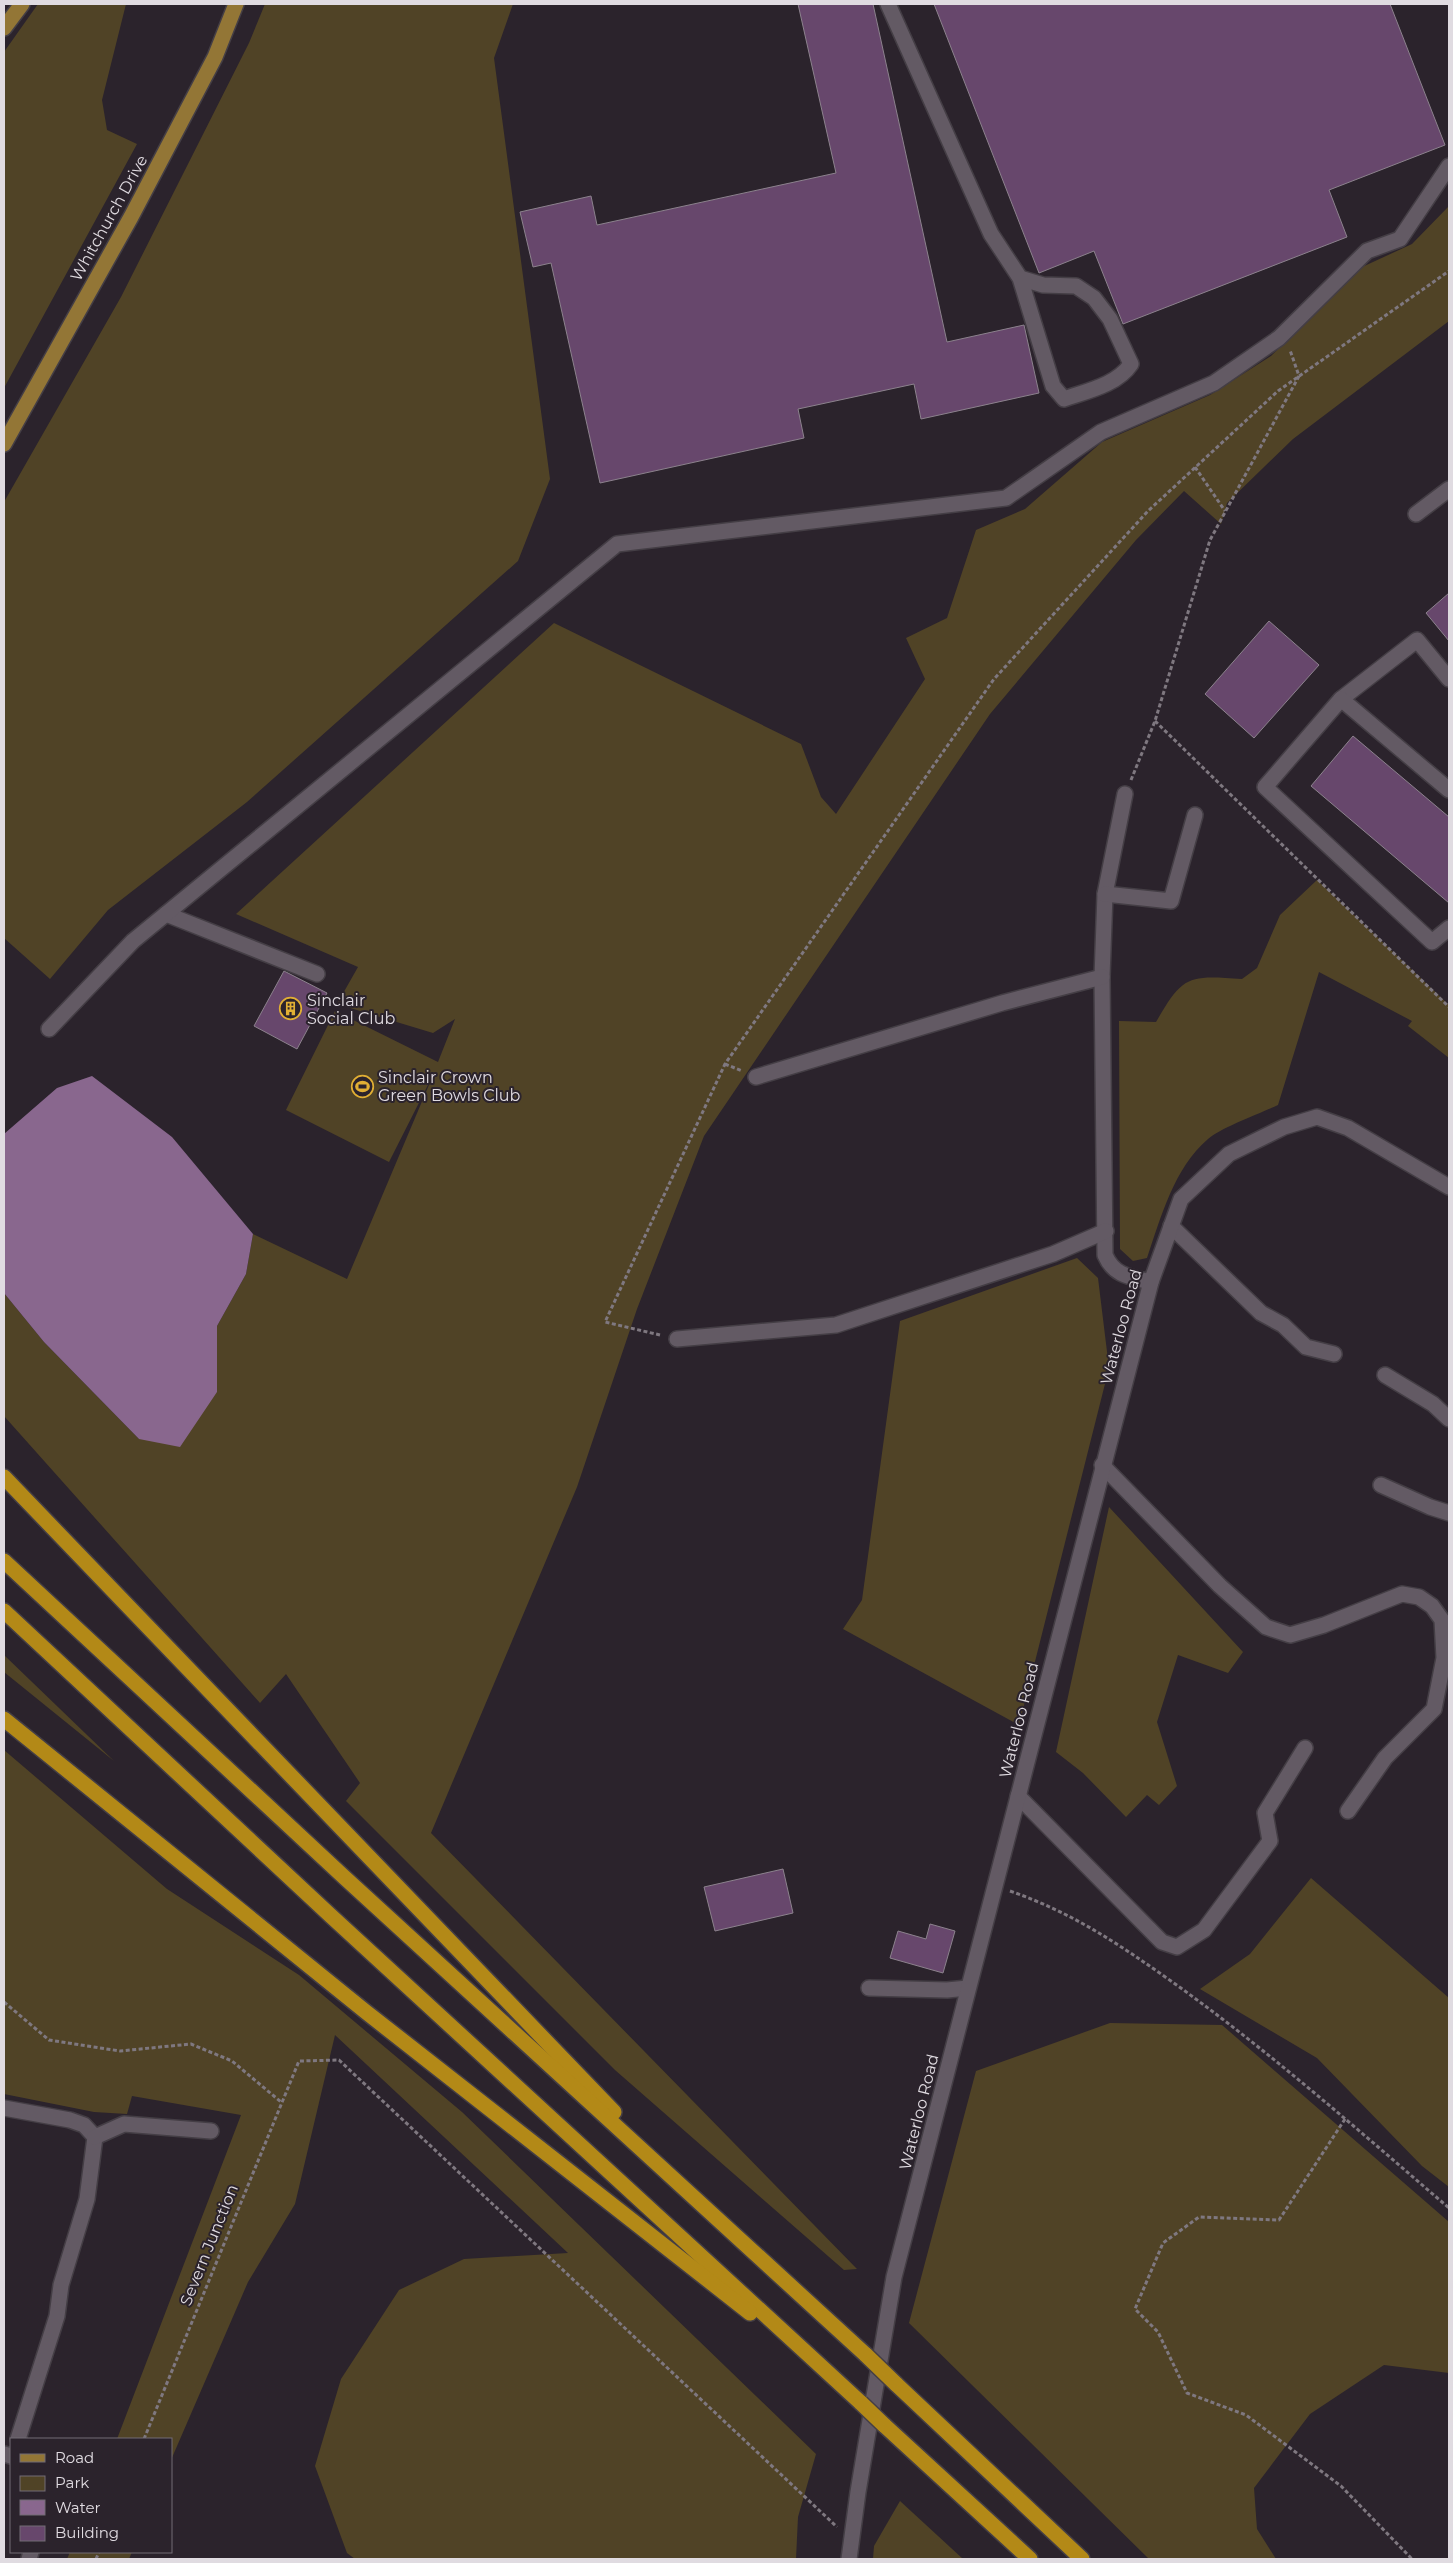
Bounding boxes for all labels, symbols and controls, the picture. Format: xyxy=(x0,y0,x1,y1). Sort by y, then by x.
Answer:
street label: Whitchurch Drive xyxy=(66,152,152,284)
place label: Sinclair Social Club xyxy=(307,991,395,1028)
building icon: Sinclair Social Club xyxy=(279,997,303,1021)
place label: Sinclair Crown Green Bowls Club xyxy=(378,1068,521,1105)
sports icon: Sinclair Crown Green Bowls Club xyxy=(350,1074,374,1098)
street label: Waterloo Road xyxy=(1096,1267,1146,1387)
street label: Waterloo Road xyxy=(995,1660,1043,1780)
street label: Waterloo Road xyxy=(895,2052,943,2172)
street label: Severn Junction xyxy=(176,2182,242,2308)
legend xyxy=(10,2438,172,2553)
text: Road xyxy=(55,2448,94,2467)
text: Park xyxy=(55,2473,89,2492)
text: Water xyxy=(55,2498,101,2517)
text: Building xyxy=(55,2523,119,2542)

